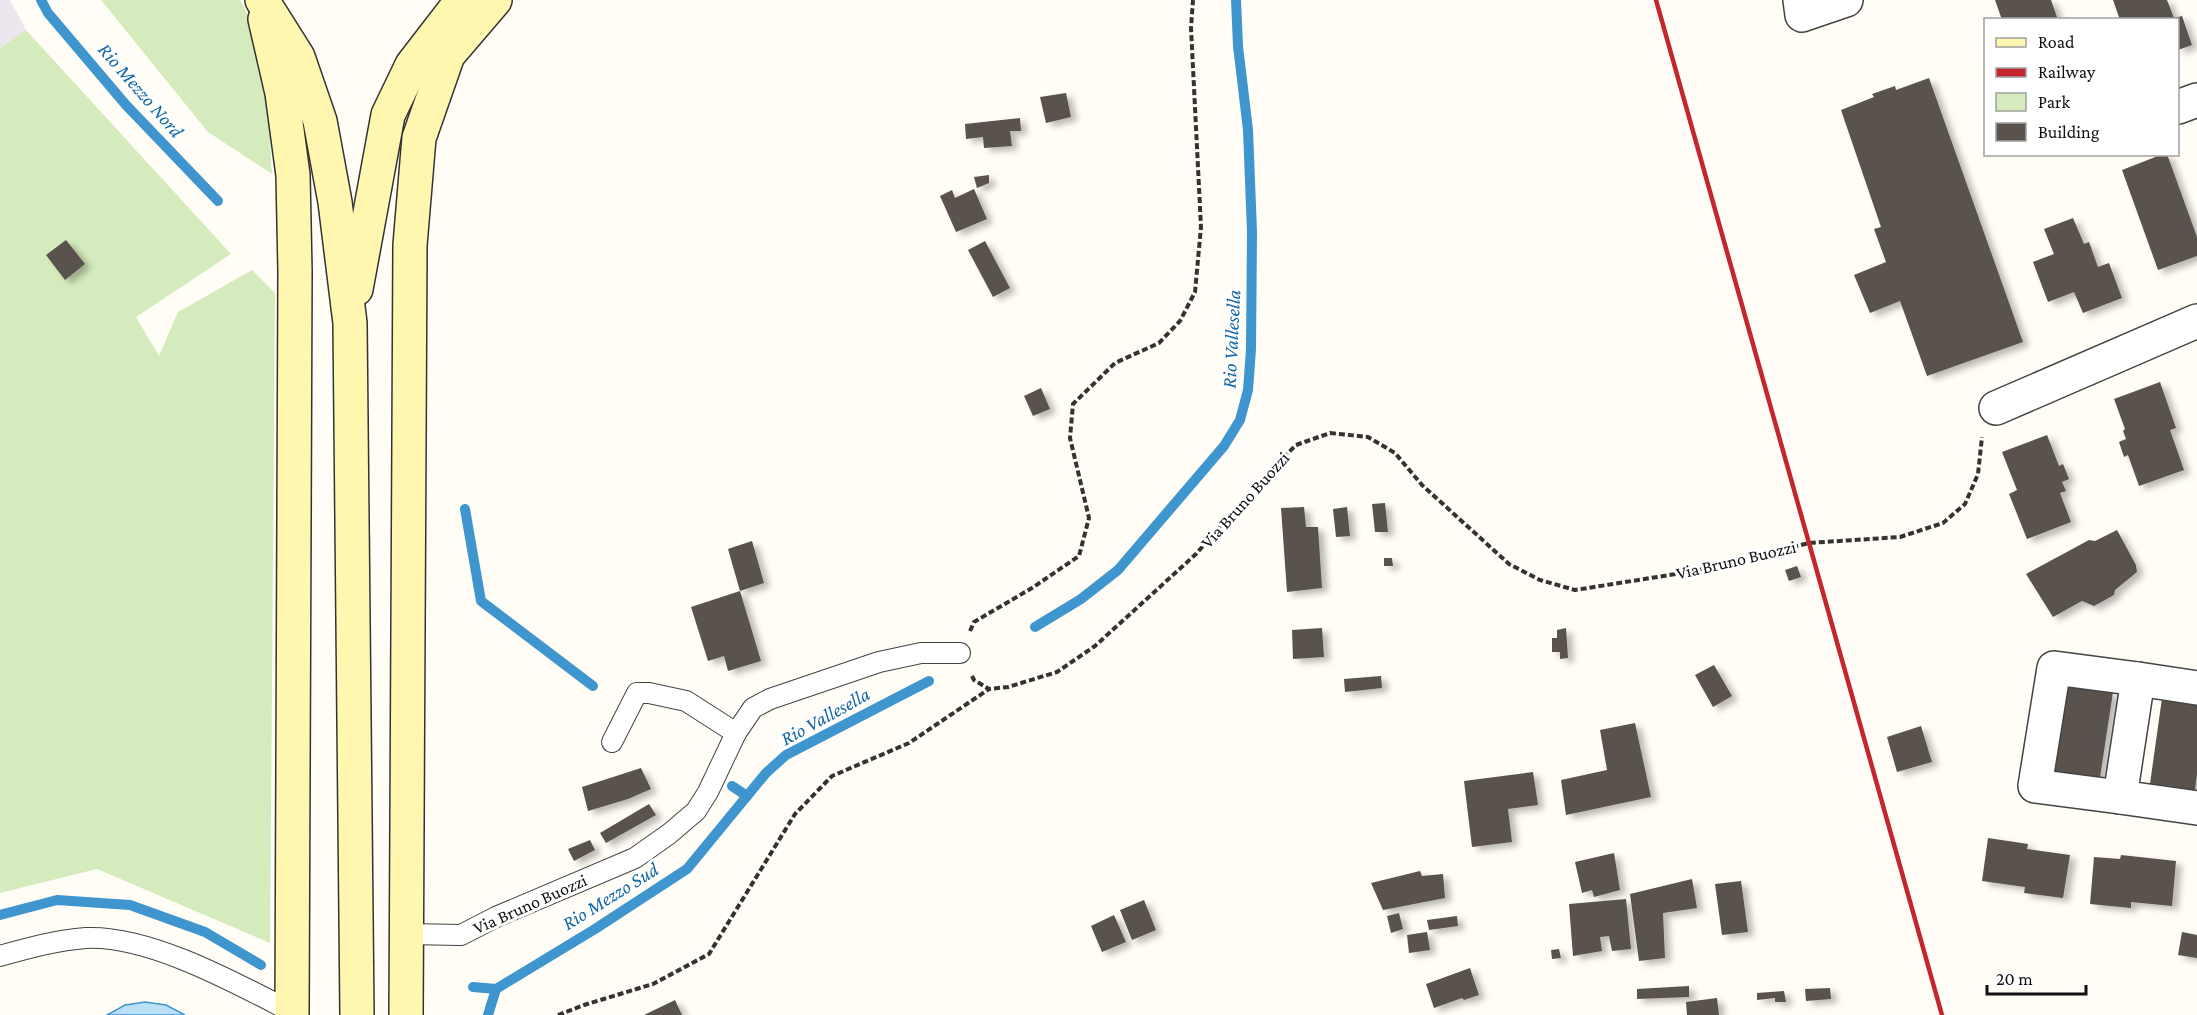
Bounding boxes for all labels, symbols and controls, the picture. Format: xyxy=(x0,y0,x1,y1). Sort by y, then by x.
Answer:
legend xyxy=(1984,18,2179,156)
text: Road xyxy=(2038,32,2075,52)
water label: Rio Mezzo Nord xyxy=(94,38,188,142)
text: Railway xyxy=(2038,62,2096,82)
text: Park xyxy=(2038,92,2070,112)
text: Building xyxy=(2038,122,2100,142)
water label: Rio Vallesella xyxy=(1217,289,1245,389)
street label: Via Bruno Buozzi xyxy=(1197,448,1294,552)
street label: Via Bruno Buozzi xyxy=(1674,536,1798,584)
water label: Rio Vallesella xyxy=(776,682,874,750)
water label: Rio Mezzo Sud xyxy=(558,857,663,934)
street label: Via Bruno Buozzi xyxy=(470,870,590,938)
scale bar xyxy=(1987,958,2086,996)
text: 20 m xyxy=(1996,969,2033,989)

